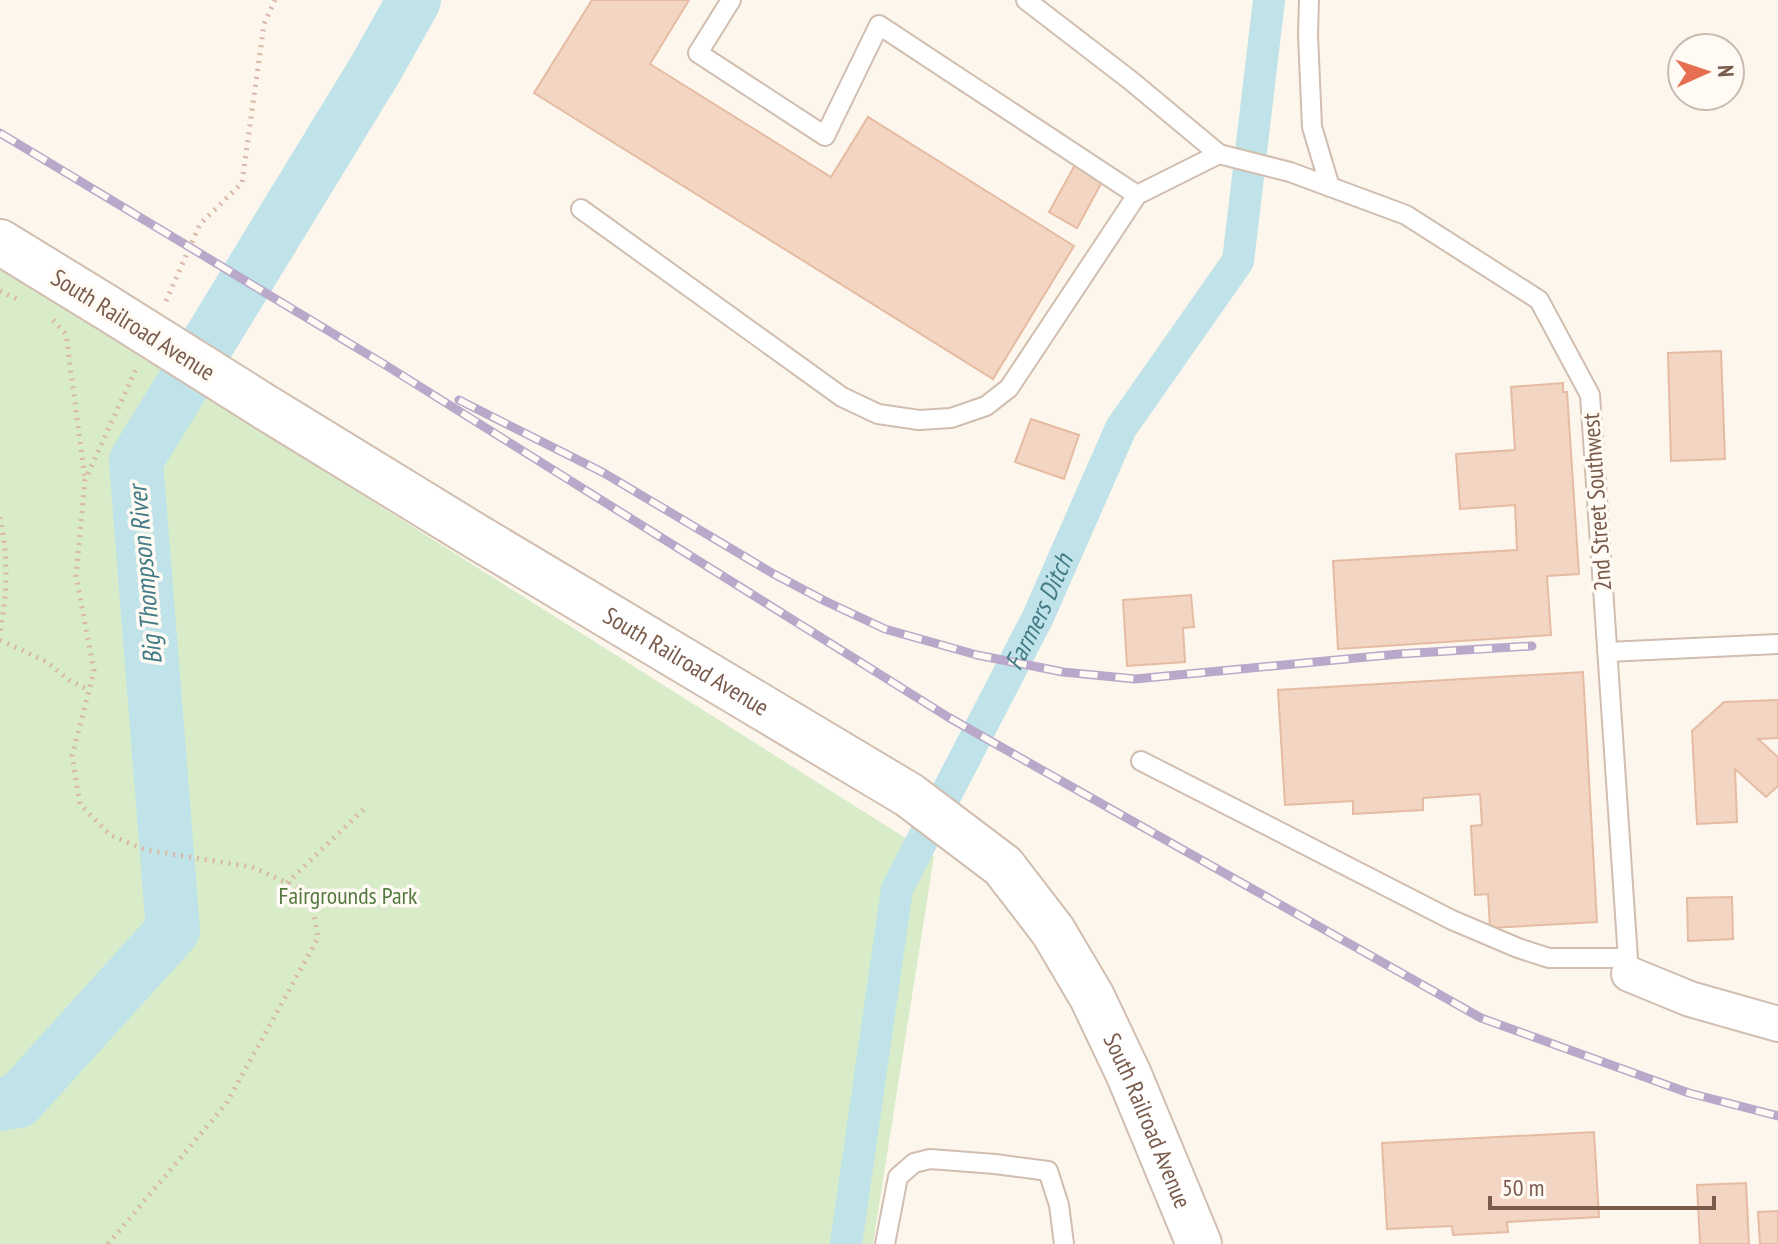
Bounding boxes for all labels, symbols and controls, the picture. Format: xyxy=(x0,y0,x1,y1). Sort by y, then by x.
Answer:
north arrow xyxy=(1666,32,1746,112)
text: N xyxy=(1712,64,1740,78)
street label: South Railroad Avenue xyxy=(46,262,221,387)
street label: 2nd Street Southwest xyxy=(1575,412,1618,592)
water label: Big Thompson River xyxy=(120,480,169,666)
water label: Farmers Ditch xyxy=(997,547,1080,675)
street label: South Railroad Avenue xyxy=(598,600,775,723)
park label: Fairgrounds Park xyxy=(279,880,418,911)
street label: South Railroad Avenue xyxy=(1096,1028,1199,1213)
scale bar xyxy=(1490,1160,1714,1210)
text: 50 m xyxy=(1502,1172,1544,1203)

